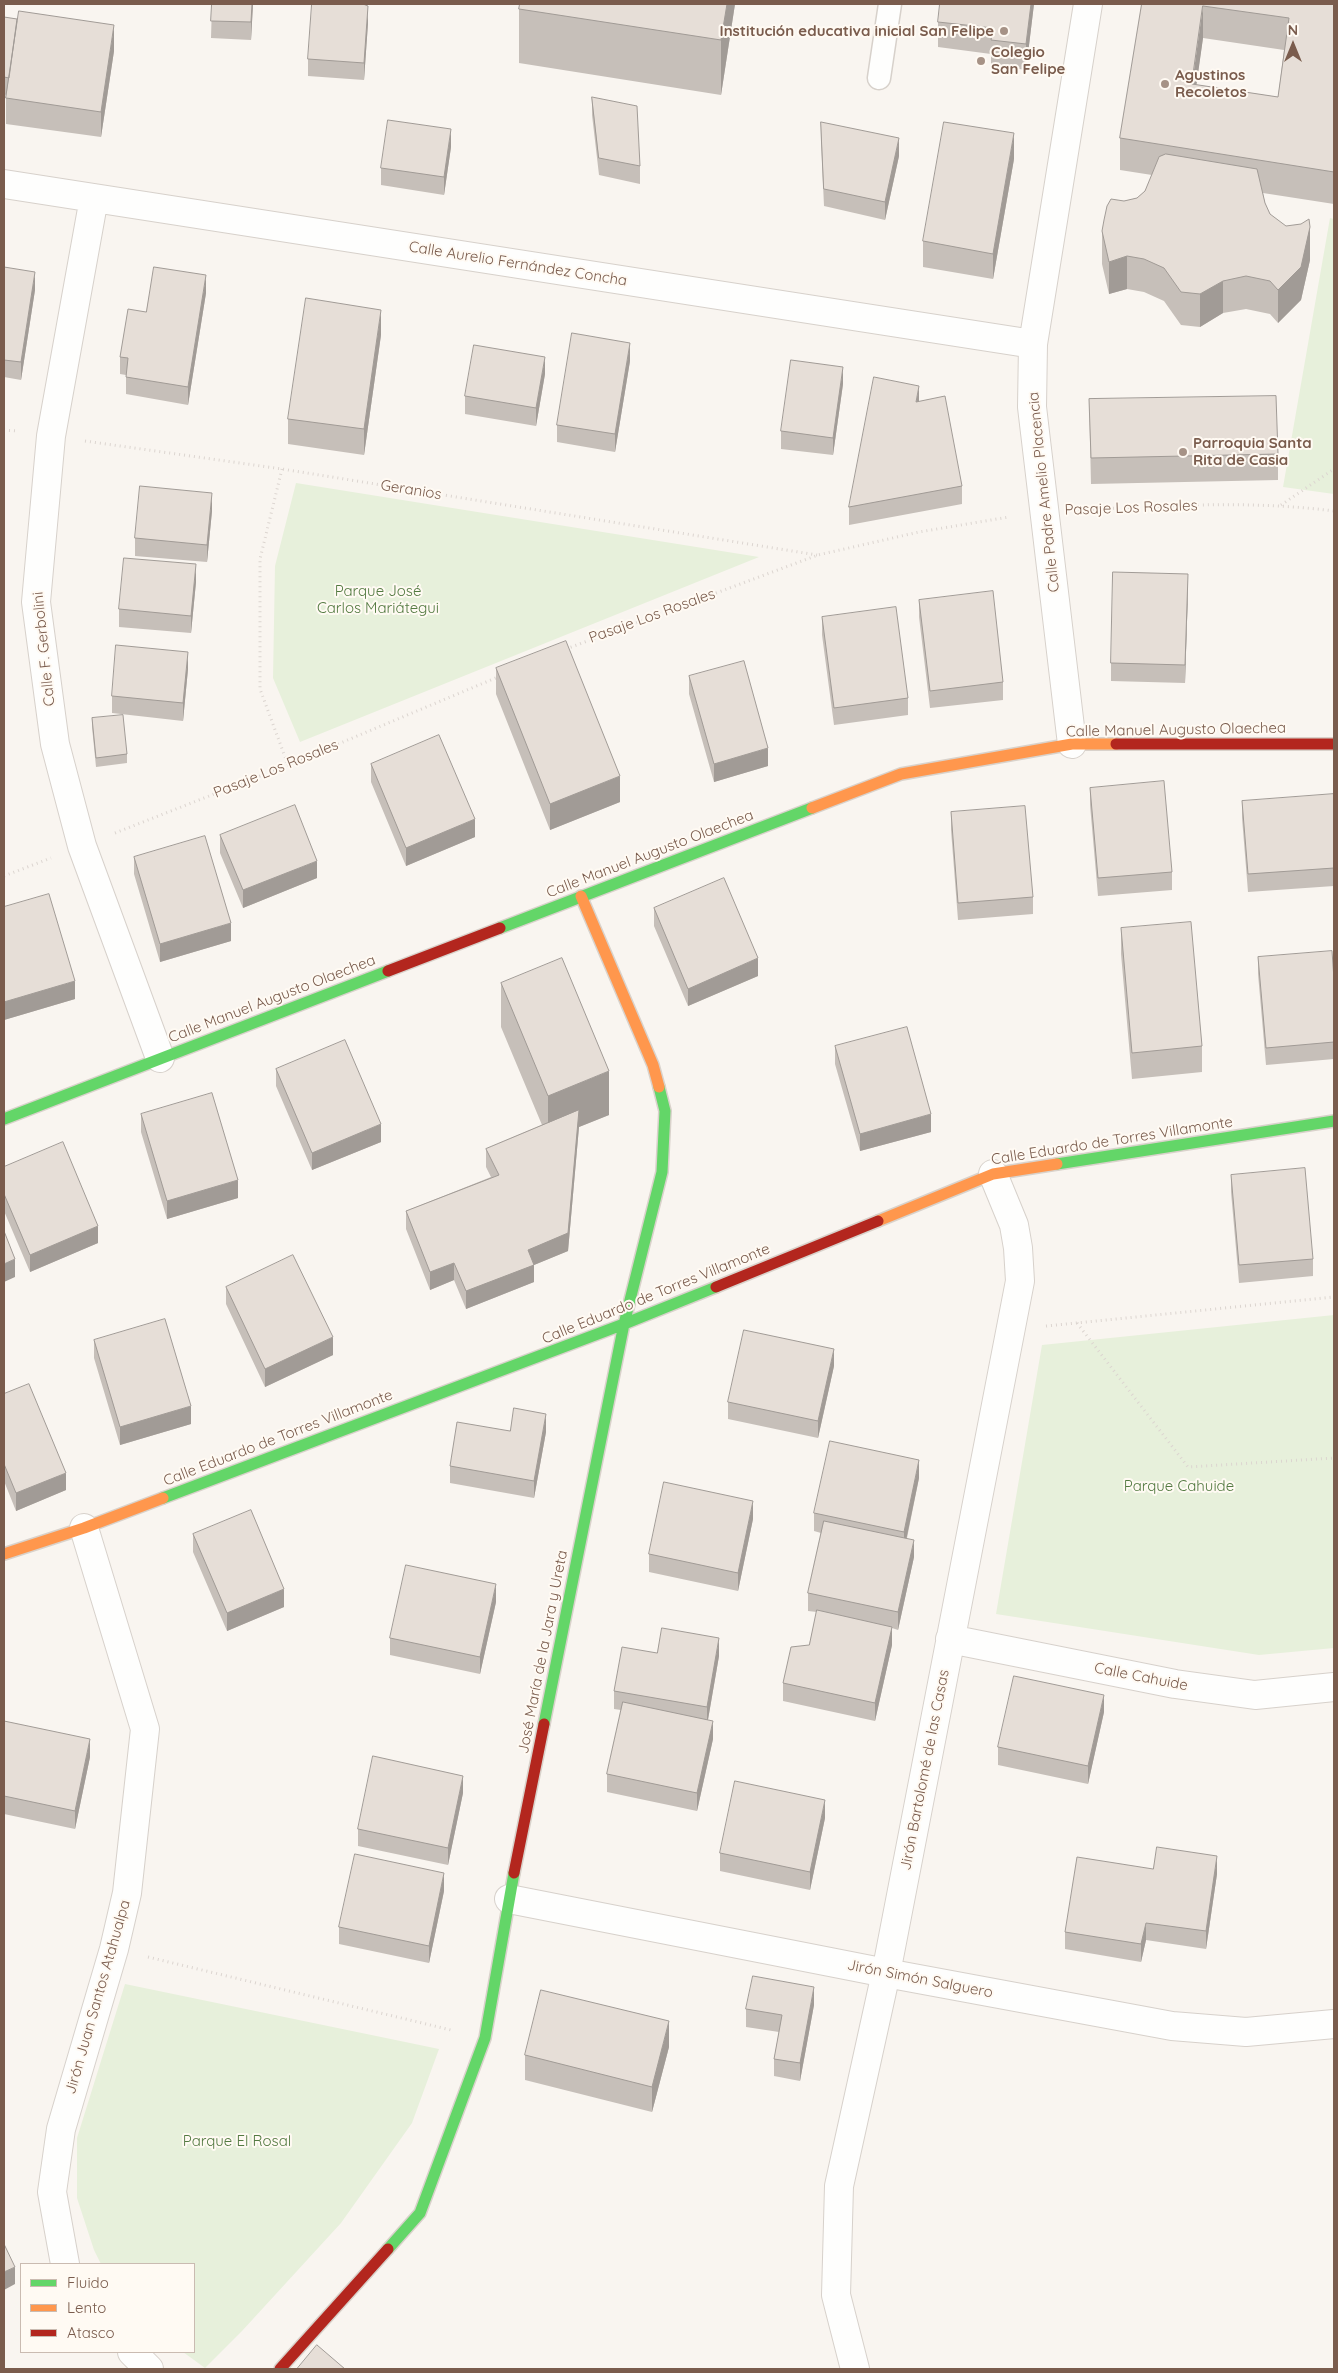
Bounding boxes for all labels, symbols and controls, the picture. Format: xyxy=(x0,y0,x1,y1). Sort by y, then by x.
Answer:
north arrow xyxy=(1268,20,1318,70)
text: N xyxy=(1288,21,1298,39)
place label: Institución educativa inicial San Felipe xyxy=(720,22,994,40)
marker: Institución educativa inicial San Felipe xyxy=(998,25,1010,37)
place label: Colegio San Felipe xyxy=(991,43,1065,78)
marker: Colegio San Felipe xyxy=(975,55,987,67)
place label: Agustinos Recoletos xyxy=(1175,66,1247,101)
marker: Agustinos Recoletos xyxy=(1159,78,1171,90)
street label: Calle Aurelio Fernández Concha xyxy=(408,238,628,290)
street label: Calle Padre Amelio Placencia xyxy=(1025,391,1063,593)
place label: Parroquia Santa Rita de Casia xyxy=(1193,434,1312,469)
marker: Parroquia Santa Rita de Casia xyxy=(1177,446,1189,458)
street label: Geranios xyxy=(379,476,443,504)
street label: Pasaje Los Rosales xyxy=(1064,497,1198,519)
park label: Parque José Carlos Mariátegui xyxy=(317,582,439,617)
street label: Pasaje Los Rosales xyxy=(586,585,718,647)
street label: Calle F. Gerbolini xyxy=(29,591,59,707)
street label: Calle Manuel Augusto Olaechea xyxy=(1066,719,1286,741)
street label: Pasaje Los Rosales xyxy=(211,736,341,802)
street label: Calle Manuel Augusto Olaechea xyxy=(544,806,756,902)
street label: Calle Manuel Augusto Olaechea xyxy=(166,951,378,1047)
street label: Calle Eduardo de Torres Villamonte xyxy=(990,1113,1234,1169)
street label: Calle Eduardo de Torres Villamonte xyxy=(539,1240,773,1348)
street label: Calle Eduardo de Torres Villamonte xyxy=(161,1386,395,1490)
park label: Parque Cahuide xyxy=(1124,1477,1234,1495)
street label: José María de la Jara y Ureta xyxy=(514,1549,572,1755)
street label: Calle Cahuide xyxy=(1093,1659,1189,1695)
street label: Jirón Bartolomé de las Casas xyxy=(897,1668,953,1872)
street label: Jirón Juan Santos Atahualpa xyxy=(62,1898,134,2096)
street label: Jirón Simón Salguero xyxy=(846,1956,994,2002)
park label: Parque El Rosal xyxy=(183,2132,291,2150)
legend xyxy=(20,2263,195,2353)
text: Fluido xyxy=(67,2273,109,2292)
text: Lento xyxy=(67,2298,106,2317)
text: Atasco xyxy=(67,2323,115,2342)

